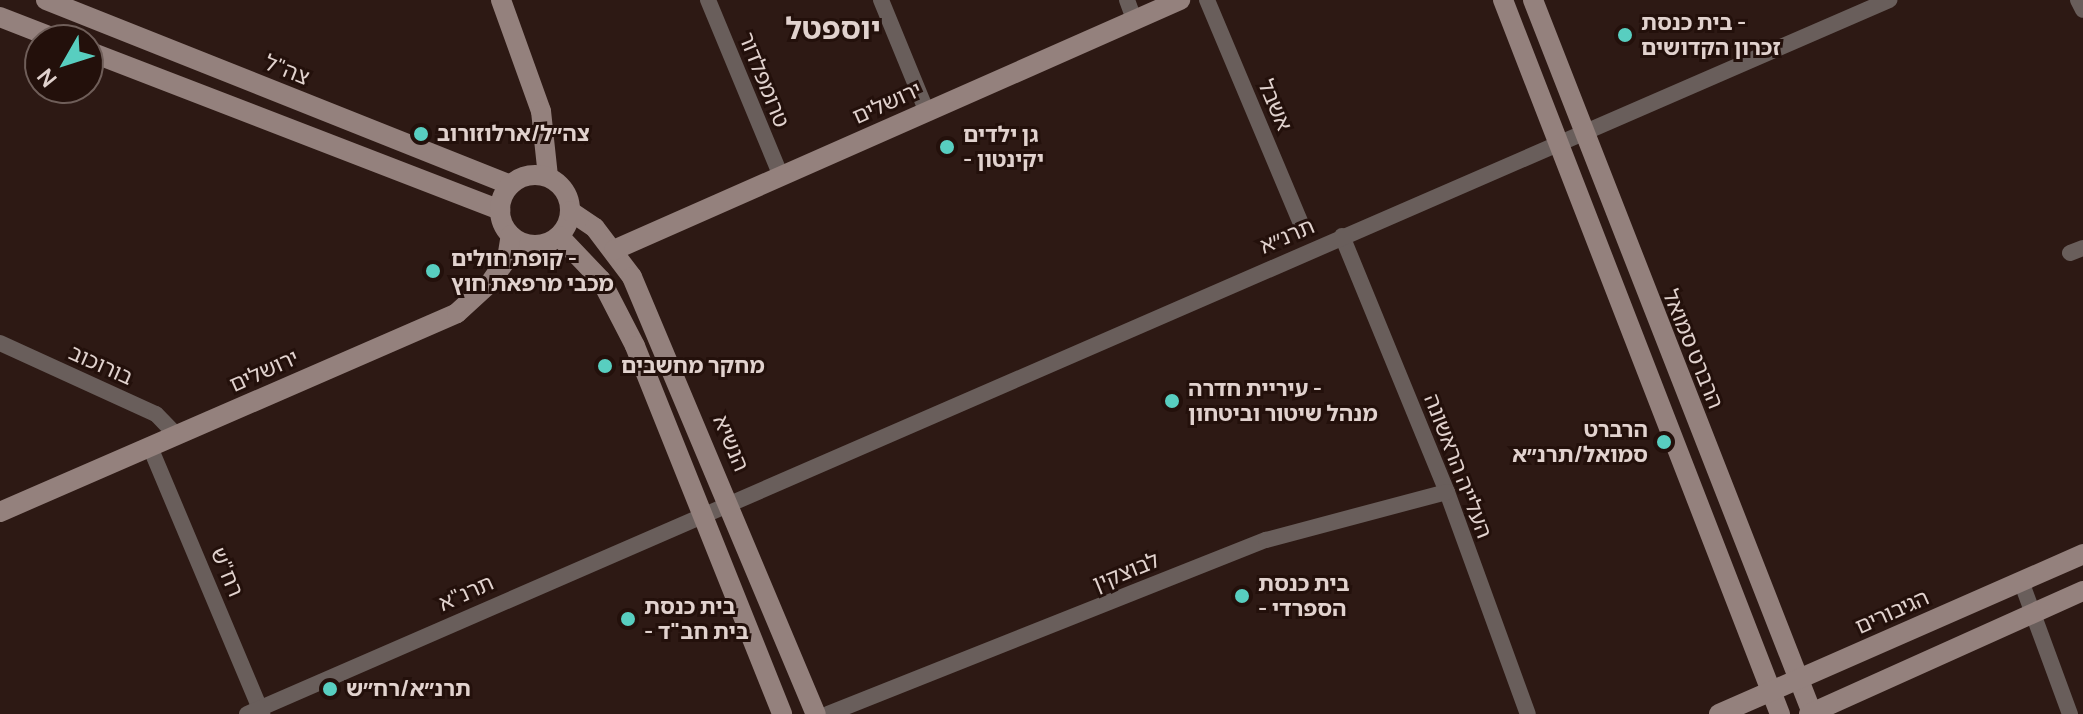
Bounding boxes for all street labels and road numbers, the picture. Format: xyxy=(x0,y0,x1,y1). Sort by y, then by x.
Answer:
street label: טרומפלדור xyxy=(733,29,795,131)
street label: צה"ל xyxy=(261,49,313,91)
street label: אשבל xyxy=(1252,75,1298,135)
street label: ירושלים xyxy=(848,76,926,130)
street label: תרנ״א xyxy=(1256,213,1318,259)
street label: הרברט סמואל xyxy=(1657,285,1729,413)
street label: בורוכוב xyxy=(65,339,137,391)
street label: ירושלים xyxy=(225,344,303,398)
street label: העלייה הראשונה xyxy=(1418,390,1498,542)
street label: הנשיא xyxy=(707,411,755,475)
street label: רח"ש xyxy=(205,543,249,601)
street label: לבוצקין xyxy=(1089,547,1163,597)
street label: תרנ"א xyxy=(434,569,498,617)
street label: הגיבורים xyxy=(1851,584,1933,640)

